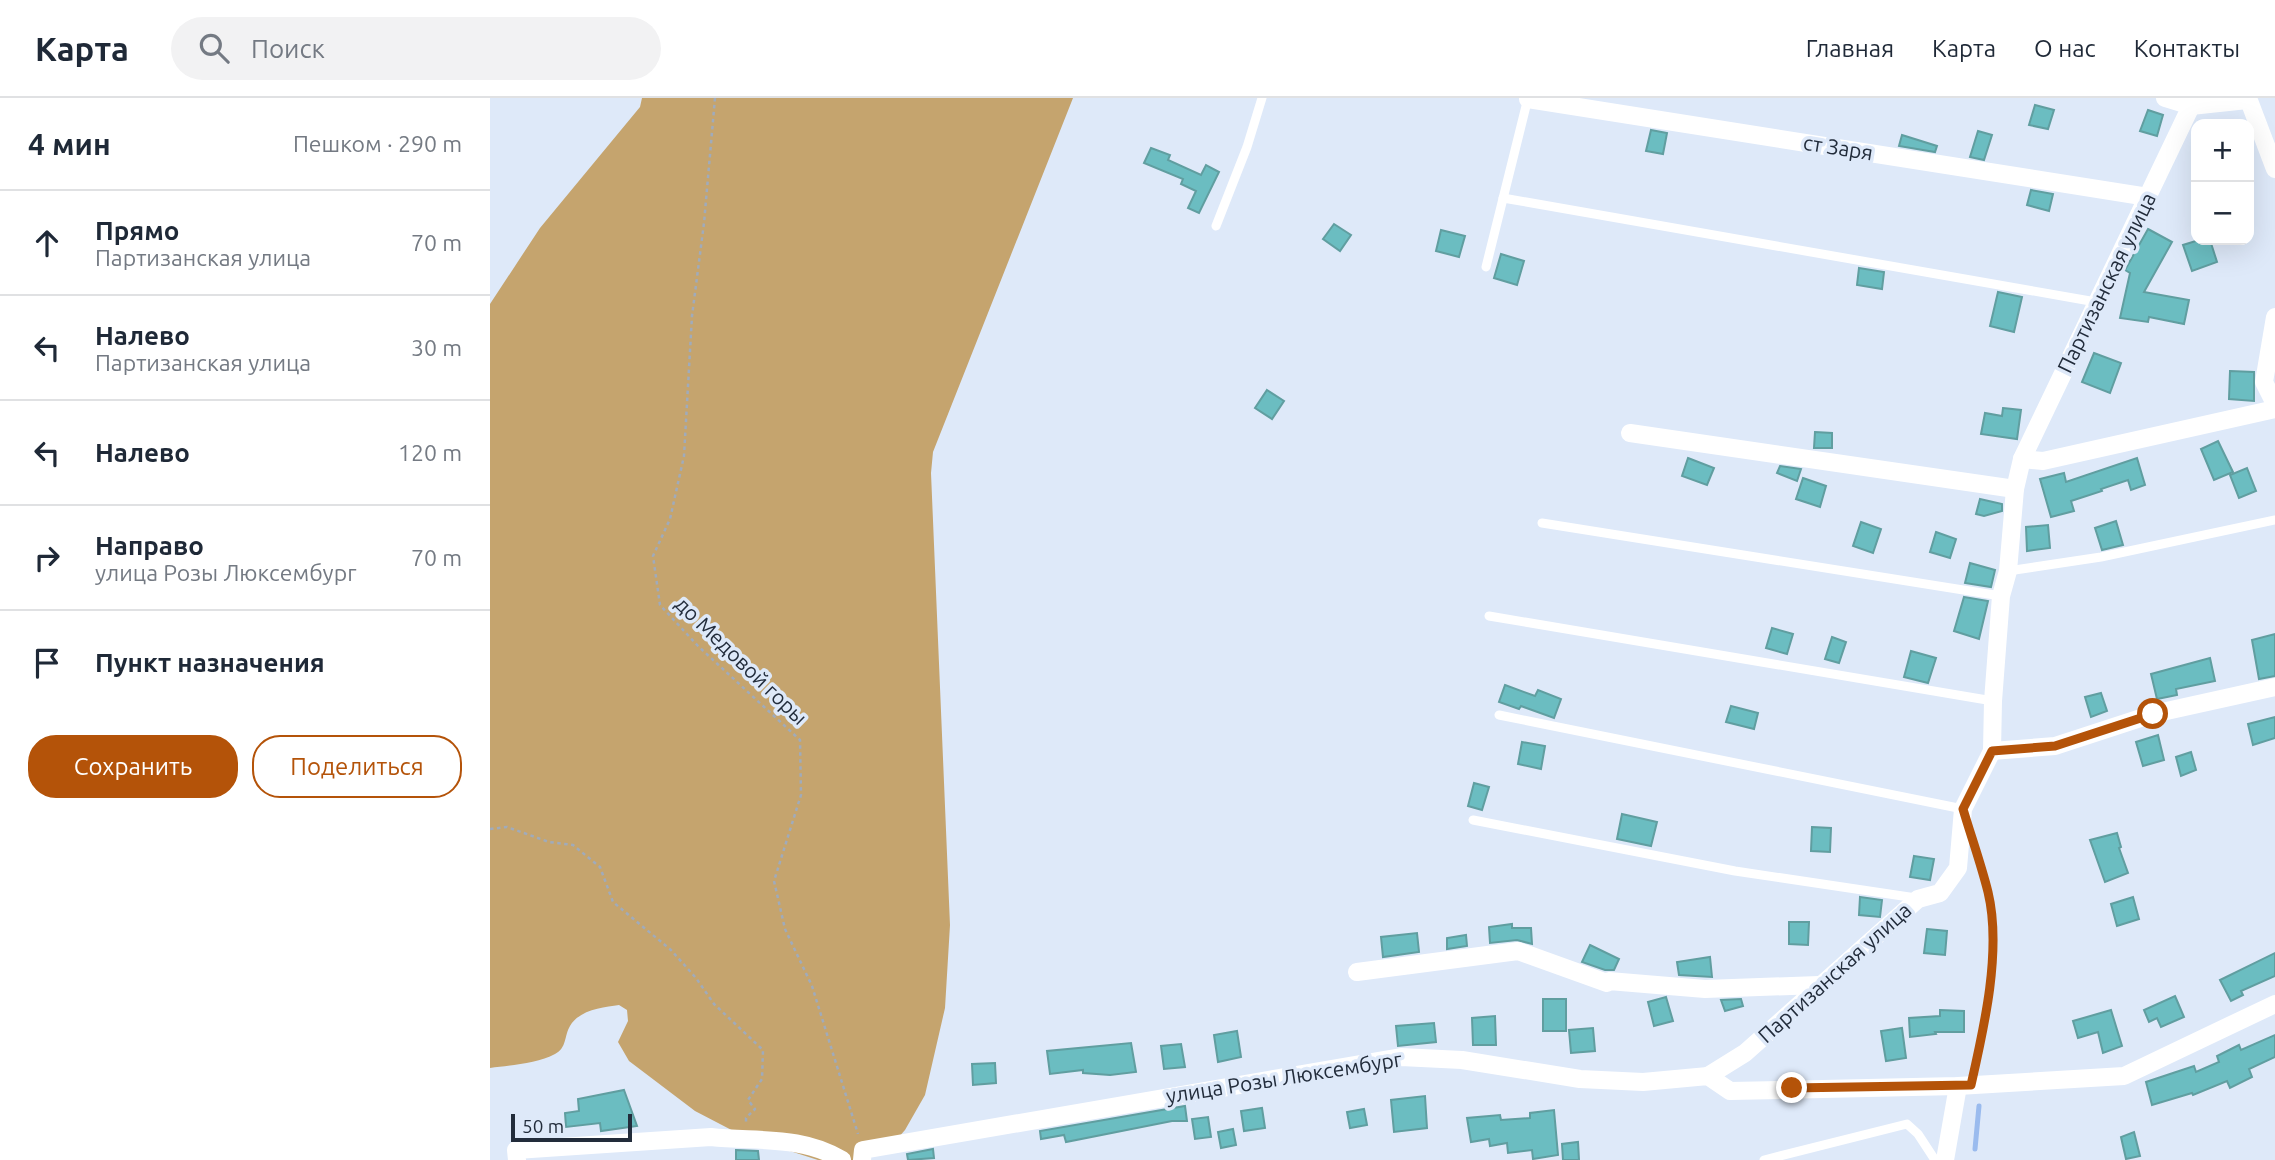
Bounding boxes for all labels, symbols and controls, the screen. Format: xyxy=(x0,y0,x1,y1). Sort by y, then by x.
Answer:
search box xyxy=(171,17,661,80)
icon: search xyxy=(195,29,233,67)
text: Карта xyxy=(35,30,129,67)
text: Поиск xyxy=(251,34,325,63)
text: Главная xyxy=(1806,35,1894,62)
text: Карта xyxy=(1932,35,1996,62)
text: О нас xyxy=(2034,35,2096,62)
text: Контакты xyxy=(2134,35,2240,62)
map controls xyxy=(2191,119,2254,245)
button: + xyxy=(2191,119,2254,182)
text: 4 мин xyxy=(28,127,111,161)
street label: ст Заря xyxy=(1802,130,1875,164)
text: Пешком · 290 m xyxy=(293,131,462,156)
button: − xyxy=(2191,182,2254,245)
street label: Партизанская улица xyxy=(2052,189,2160,377)
text: Прямо xyxy=(95,216,179,245)
icon: ahead xyxy=(28,224,66,262)
text: 70 m xyxy=(411,230,462,255)
text: Партизанская улица xyxy=(95,245,311,270)
text: Налево xyxy=(95,321,190,350)
icon: left xyxy=(28,329,66,367)
text: 30 m xyxy=(411,335,462,360)
text: Партизанская улица xyxy=(95,350,311,375)
icon: left xyxy=(28,434,66,472)
text: Налево xyxy=(95,438,190,467)
text: 120 m xyxy=(398,440,462,465)
text: Направо xyxy=(95,531,204,560)
icon: right xyxy=(28,539,66,577)
text: 70 m xyxy=(411,545,462,570)
text: улица Розы Люксембург xyxy=(95,560,356,585)
street label: до Медовой горы xyxy=(671,591,812,729)
icon: arrive xyxy=(28,644,66,682)
text: Пункт назначения xyxy=(95,648,325,677)
route start xyxy=(2137,698,2168,729)
button: Сохранить xyxy=(28,735,238,798)
button: Поделиться xyxy=(252,735,462,798)
street label: Партизанская улица xyxy=(1753,897,1916,1047)
street label: улица Розы Люксембург xyxy=(1164,1046,1404,1108)
route end xyxy=(1776,1072,1807,1103)
scale bar xyxy=(511,1111,632,1143)
text: 50 m xyxy=(522,1115,564,1137)

